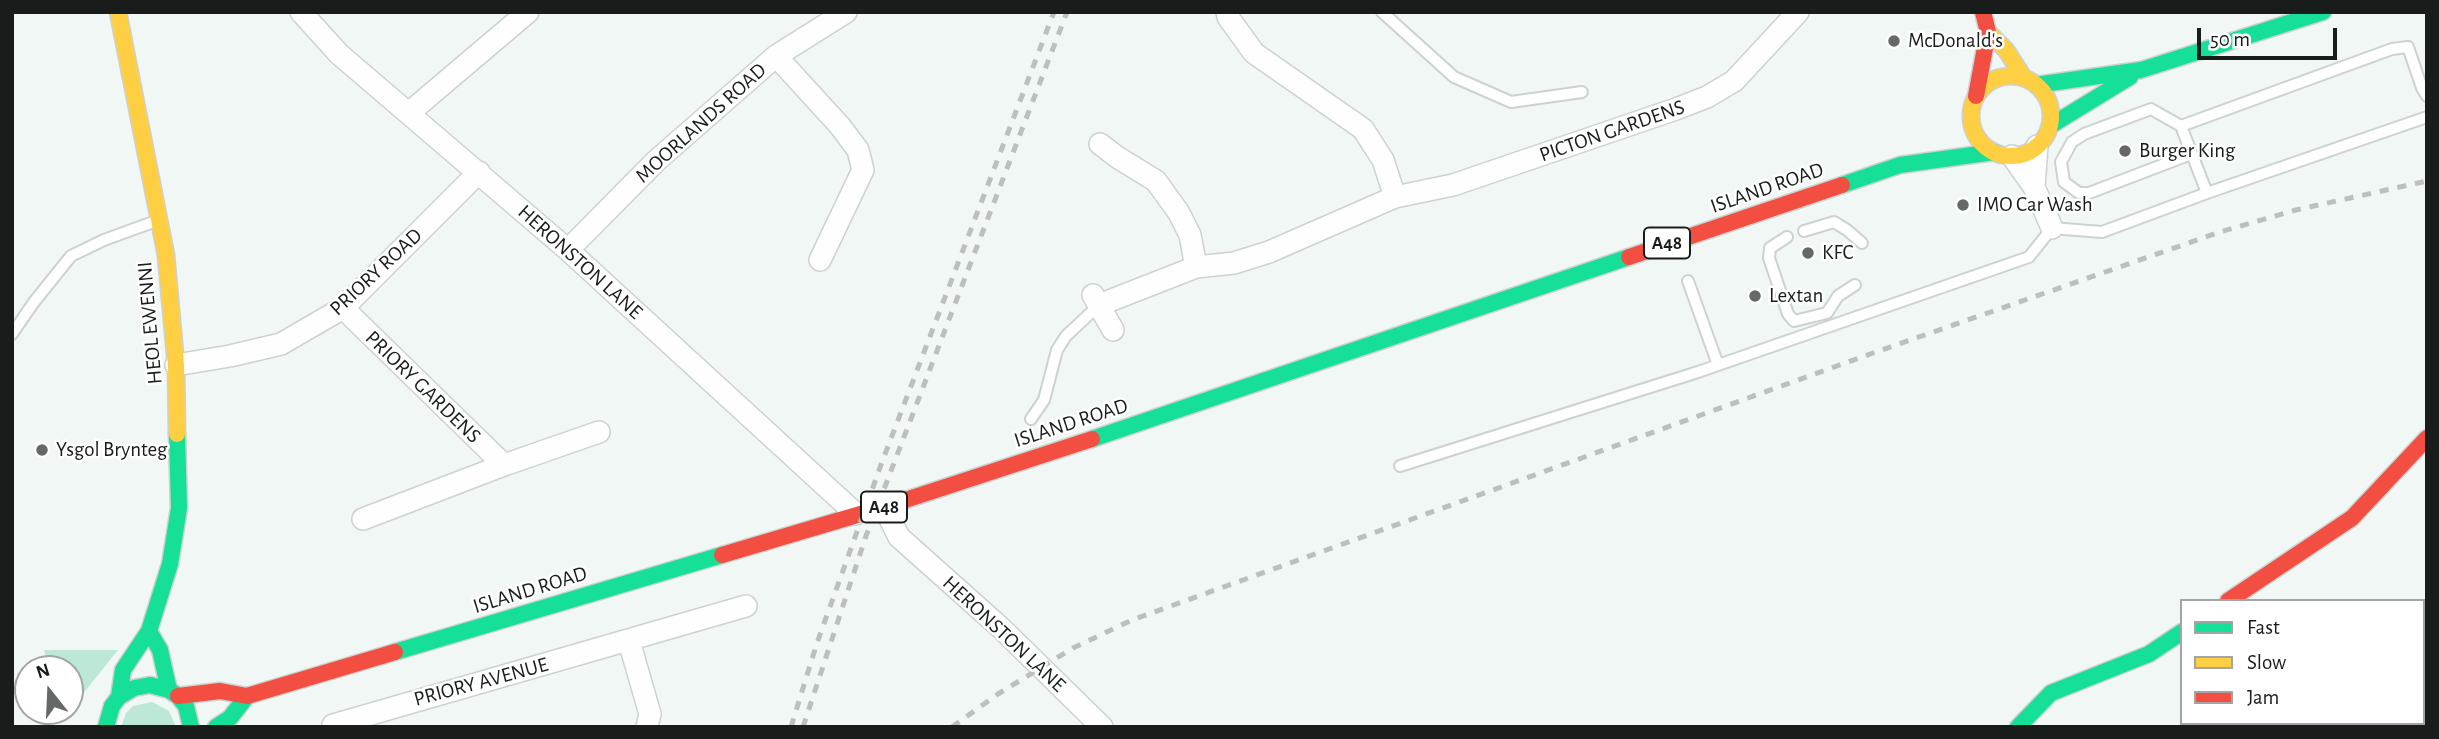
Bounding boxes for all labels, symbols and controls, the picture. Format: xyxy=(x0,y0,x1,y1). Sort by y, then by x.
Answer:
scale bar xyxy=(2201,14,2341,58)
place label: McDonald's xyxy=(1908,28,2003,54)
text: 50 m xyxy=(2210,29,2250,50)
marker: McDonald's xyxy=(1886,33,1902,49)
street label: MOORLANDS ROAD xyxy=(630,58,772,188)
street label: PICTON GARDENS xyxy=(1536,94,1688,168)
place label: Burger King xyxy=(2139,138,2235,164)
marker: Burger King xyxy=(2117,143,2133,159)
street label: ISLAND ROAD xyxy=(1707,157,1827,219)
place label: IMO Car Wash xyxy=(1977,192,2093,218)
marker: IMO Car Wash xyxy=(1955,197,1971,213)
street label: HERONSTON LANE xyxy=(512,199,648,325)
street label: PRIORY ROAD xyxy=(325,223,427,321)
road number: A48 xyxy=(1644,228,1690,258)
place label: KFC xyxy=(1822,240,1853,266)
marker: KFC xyxy=(1800,245,1816,261)
street label: HEOL EWENNI xyxy=(132,261,168,385)
place label: Lextan xyxy=(1769,283,1823,309)
marker: Lextan xyxy=(1747,288,1763,304)
street label: PRIORY GARDENS xyxy=(360,325,486,449)
street label: ISLAND ROAD xyxy=(1011,393,1131,453)
place label: Ysgol Brynteg xyxy=(56,437,167,463)
marker: Ysgol Brynteg xyxy=(34,442,50,458)
road number: A48 xyxy=(861,492,907,522)
street label: ISLAND ROAD xyxy=(470,561,590,619)
street label: HERONSTON LANE xyxy=(937,571,1071,697)
legend xyxy=(2180,599,2425,725)
text: Fast xyxy=(2247,617,2280,638)
street label: PRIORY AVENUE xyxy=(411,652,551,712)
text: Slow xyxy=(2247,652,2286,673)
north arrow xyxy=(14,655,84,725)
text: N xyxy=(34,660,52,683)
text: Jam xyxy=(2247,687,2279,708)

